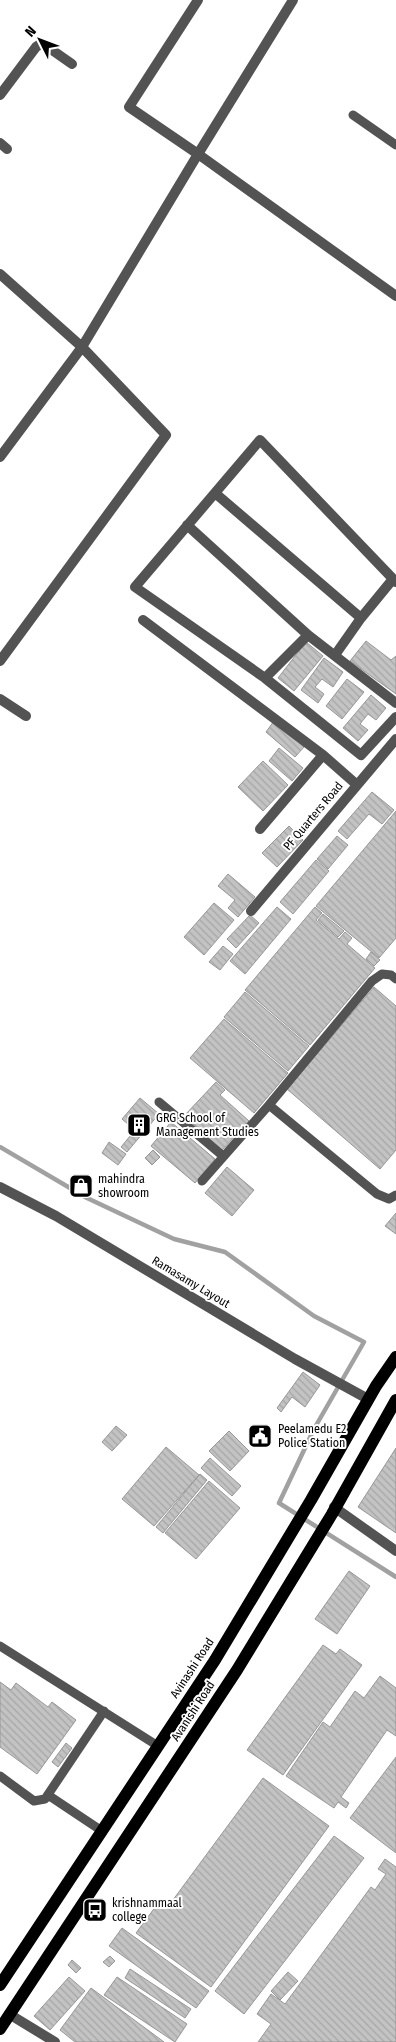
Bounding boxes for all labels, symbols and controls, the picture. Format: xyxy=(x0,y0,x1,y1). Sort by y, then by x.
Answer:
north arrow xyxy=(15,15,65,65)
text: N xyxy=(22,23,40,40)
street label: PF Quarters Road xyxy=(280,779,346,853)
place label: GRG School of Management Studies xyxy=(156,1111,259,1139)
building icon: GRG School of Management Studies xyxy=(126,1112,152,1138)
place label: mahindra showroom xyxy=(98,1172,149,1200)
shop icon: mahindra showroom xyxy=(68,1173,94,1199)
street label: Ramasamy Layout xyxy=(150,1253,233,1311)
place label: Peelamedu E2 Police Station xyxy=(278,1422,346,1450)
public building icon: Peelamedu E2 Police Station xyxy=(247,1423,273,1449)
street label: Avinashi Road xyxy=(167,1635,217,1701)
street label: Avanishi Road xyxy=(168,1678,218,1744)
place label: krishnammaal college xyxy=(112,1896,182,1924)
bus stop icon: krishnammaal college xyxy=(82,1897,108,1923)

